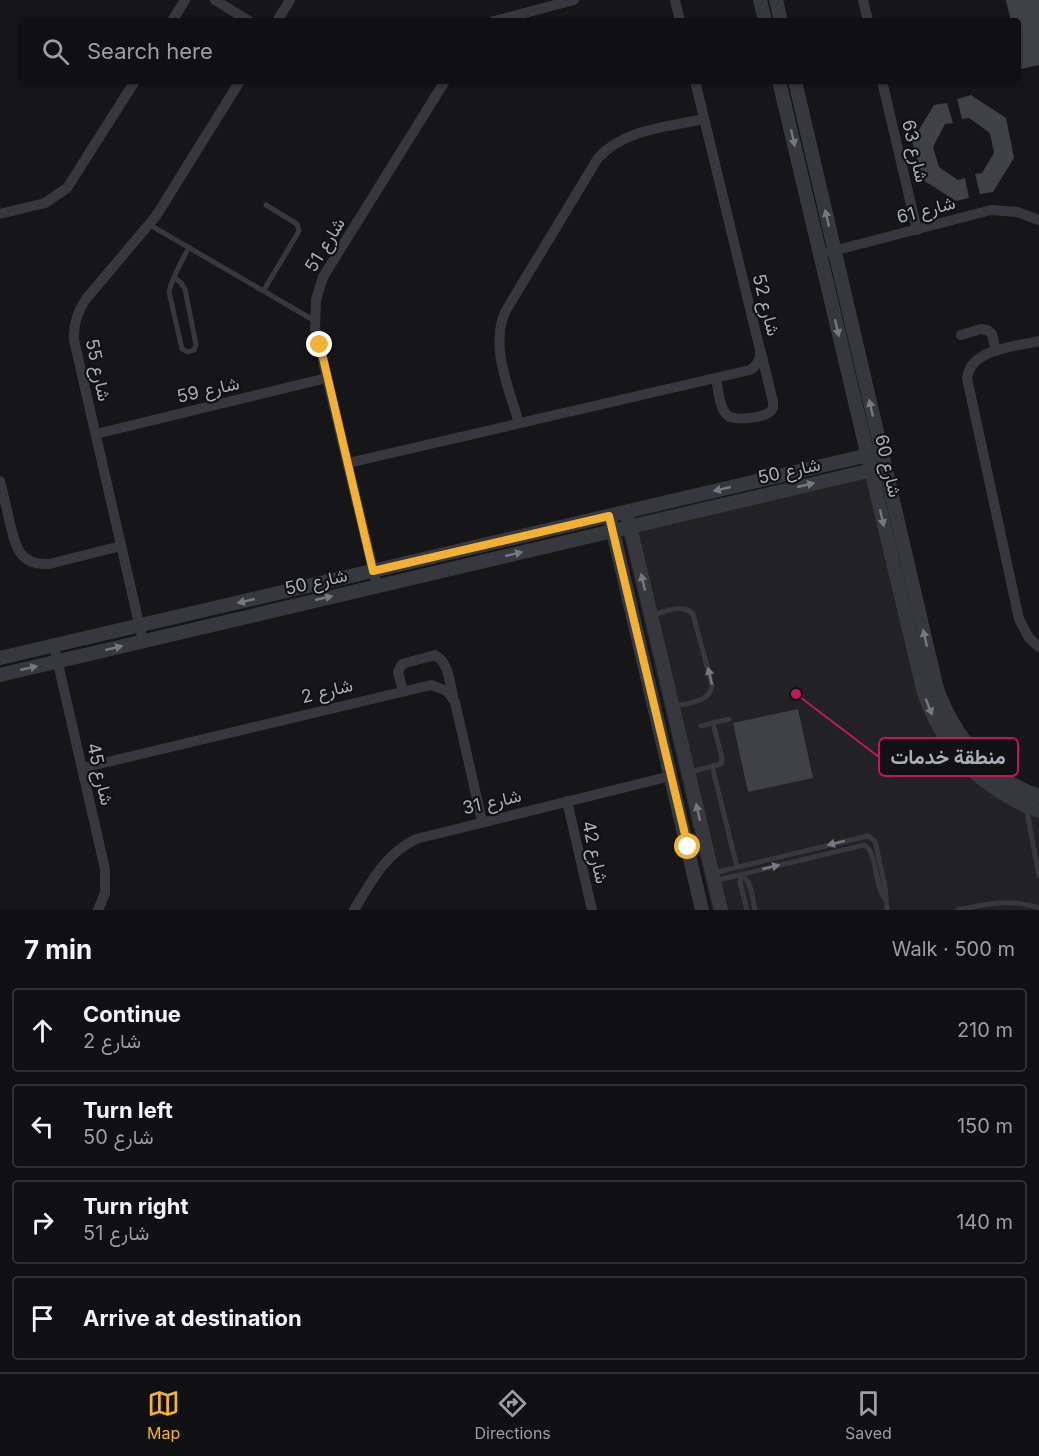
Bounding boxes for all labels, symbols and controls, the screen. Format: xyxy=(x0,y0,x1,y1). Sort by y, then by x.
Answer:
search box xyxy=(18,18,1021,84)
icon: search xyxy=(39,35,72,68)
text: Search here xyxy=(87,38,213,64)
street label: شارع 63 xyxy=(896,118,933,185)
one-way arrow xyxy=(788,129,798,147)
street label: شارع 61 xyxy=(894,192,958,229)
one-way arrow xyxy=(821,208,831,227)
street label: شارع 51 xyxy=(300,214,351,277)
street label: شارع 52 xyxy=(747,272,784,339)
one-way arrow xyxy=(833,319,843,337)
route end xyxy=(306,331,332,357)
street label: شارع 55 xyxy=(80,337,115,403)
street label: شارع 59 xyxy=(175,372,242,409)
one-way arrow xyxy=(866,398,875,417)
street label: شارع 60 xyxy=(869,432,906,500)
street label: شارع 50 xyxy=(756,453,823,490)
one-way arrow xyxy=(797,480,816,490)
one-way arrow xyxy=(713,485,731,495)
one-way arrow xyxy=(877,508,887,527)
one-way arrow xyxy=(505,548,523,558)
street label: شارع 50 xyxy=(283,564,350,601)
one-way arrow xyxy=(638,572,648,591)
one-way arrow xyxy=(315,593,334,603)
one-way arrow xyxy=(237,596,255,606)
one-way arrow xyxy=(919,629,929,648)
one-way arrow xyxy=(105,642,123,652)
one-way arrow xyxy=(19,662,38,672)
one-way arrow xyxy=(704,667,714,685)
street label: شارع 2 xyxy=(299,674,355,709)
one-way arrow xyxy=(924,698,934,716)
callout: منطقة خدمات xyxy=(879,738,1018,776)
street label: شارع 45 xyxy=(81,740,118,808)
text: منطقة خدمات xyxy=(890,745,1006,769)
street label: شارع 31 xyxy=(460,785,524,820)
one-way arrow xyxy=(692,803,702,821)
street label: شارع 42 xyxy=(576,818,613,886)
route start xyxy=(674,833,700,859)
one-way arrow xyxy=(827,838,845,848)
one-way arrow xyxy=(762,862,780,872)
text: 7 min xyxy=(24,934,92,965)
text: Walk · 500 m xyxy=(892,937,1015,961)
text: Continue xyxy=(83,1001,181,1027)
icon: ahead xyxy=(26,1014,59,1047)
text: 210 m xyxy=(957,1018,1013,1042)
text: شارع 2 xyxy=(83,1029,141,1053)
text: Turn left xyxy=(83,1097,173,1123)
icon: left xyxy=(26,1110,59,1143)
text: 150 m xyxy=(957,1114,1013,1138)
text: شارع 50 xyxy=(83,1125,154,1149)
text: Turn right xyxy=(83,1193,189,1219)
icon: right xyxy=(26,1206,59,1239)
text: 140 m xyxy=(956,1210,1013,1234)
text: شارع 51 xyxy=(83,1221,149,1245)
icon: arrive xyxy=(26,1302,59,1335)
text: Arrive at destination xyxy=(83,1305,302,1331)
tab: Map xyxy=(147,1387,180,1443)
tab: Directions xyxy=(475,1387,551,1443)
tab: Saved xyxy=(845,1387,892,1443)

